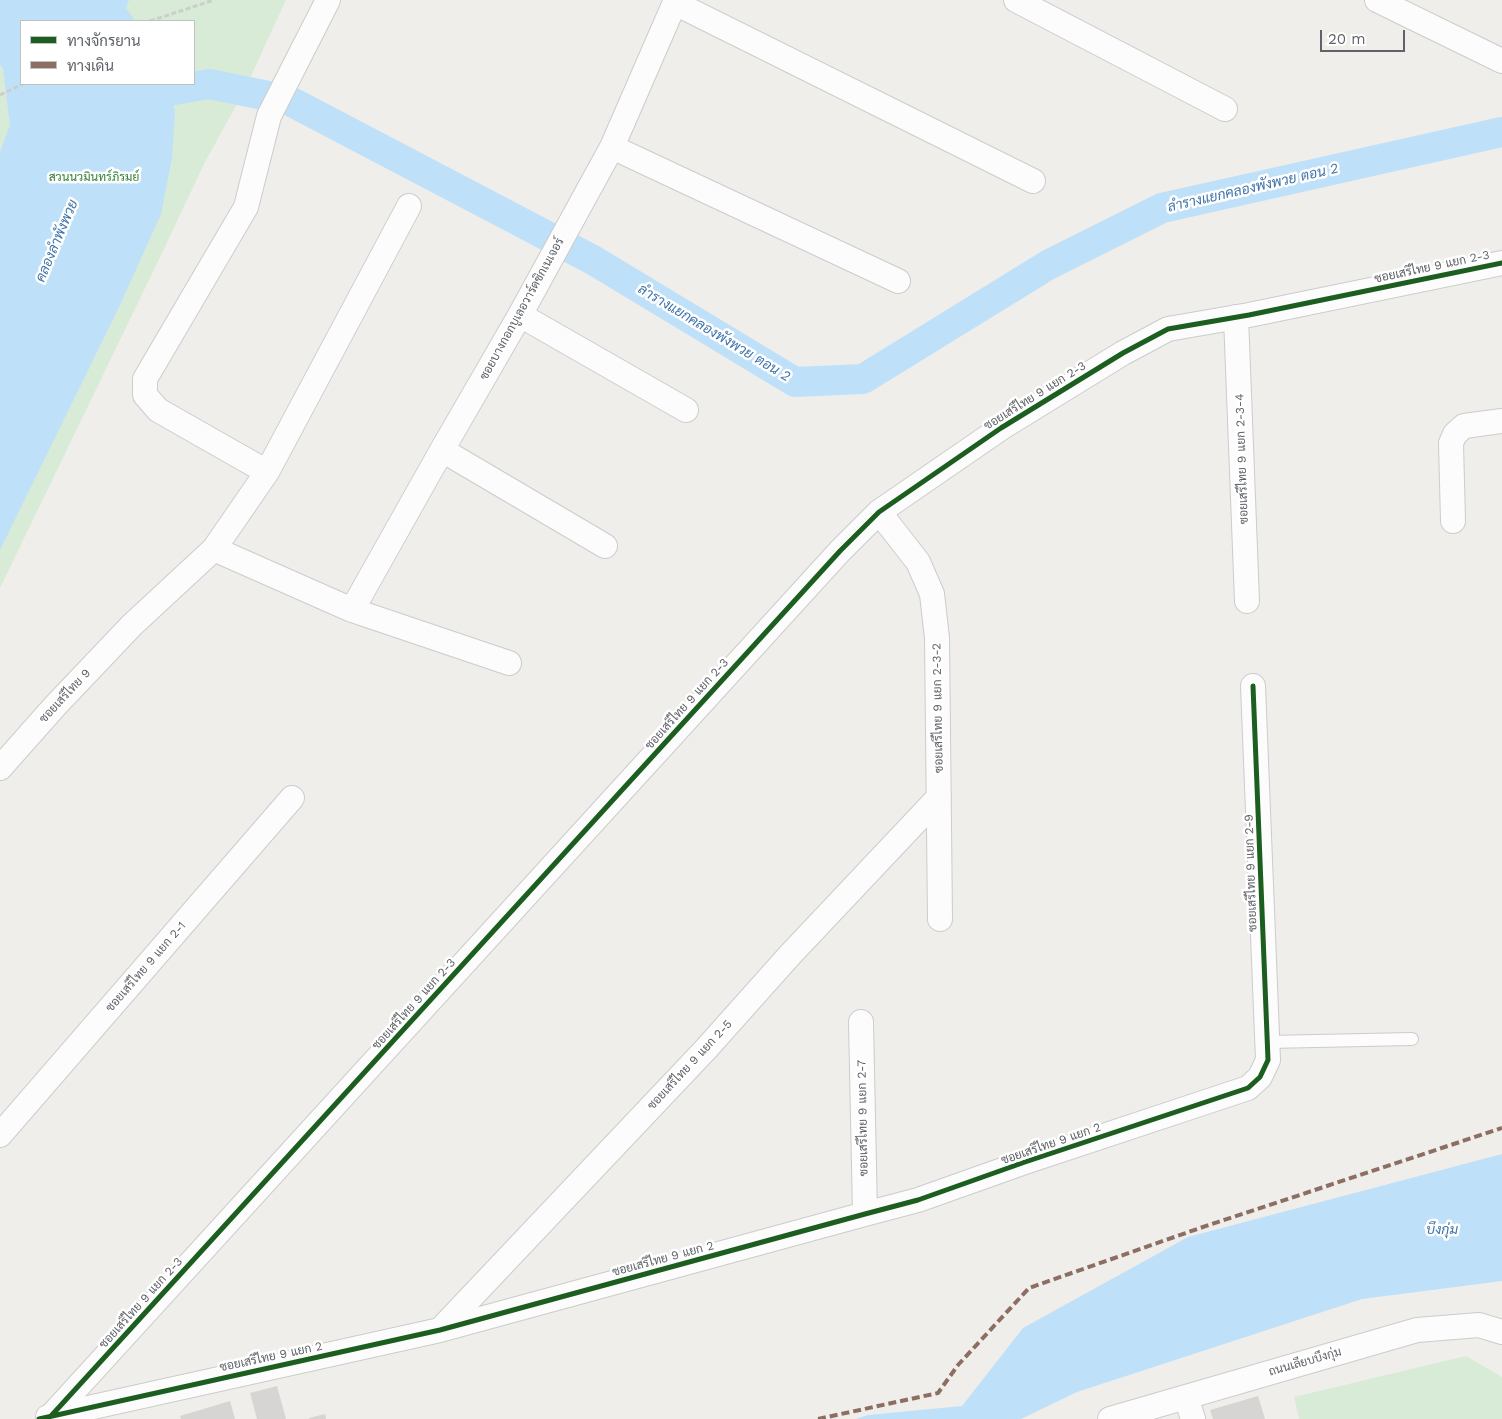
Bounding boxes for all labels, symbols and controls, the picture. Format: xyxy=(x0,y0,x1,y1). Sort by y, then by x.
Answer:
legend xyxy=(20,20,195,85)
scale bar xyxy=(1322,20,1407,52)
text: 20 m xyxy=(1328,30,1366,48)
text: ทางจักรยาน xyxy=(67,32,141,50)
text: ทางเดิน xyxy=(67,57,114,75)
water label: ลำรางแยกคลองพังพวย ตอน 2 xyxy=(1166,160,1340,216)
park label: สวนนวมินทร์ภิรมย์ xyxy=(49,170,139,184)
water label: คลองลำพังพวย xyxy=(32,197,82,285)
street label: ซอยบางกอกบูเลอวาร์ดซิกเนเจอร์ xyxy=(477,235,567,383)
street label: ซอยเสรีไทย 9 แยก 2-3 xyxy=(1373,248,1491,286)
water label: ลำรางแยกคลองพังพวย ตอน 2 xyxy=(635,281,793,385)
street label: ซอยเสรีไทย 9 แยก 2-3 xyxy=(981,359,1089,433)
street label: ซอยเสรีไทย 9 แยก 2-3-4 xyxy=(1233,393,1251,525)
street label: ซอยเสรีไทย 9 แยก 2-3-2 xyxy=(930,643,946,773)
street label: ซอยเสรีไทย 9 แยก 2-3 xyxy=(642,656,732,752)
street label: ซอยเสรีไทย 9 xyxy=(36,666,94,726)
street label: ซอยเสรีไทย 9 แยก 2-9 xyxy=(1242,814,1260,932)
street label: ซอยเสรีไทย 9 แยก 2-1 xyxy=(103,919,189,1015)
street label: ซอยเสรีไทย 9 แยก 2-3 xyxy=(369,956,459,1052)
street label: ซอยเสรีไทย 9 แยก 2-5 xyxy=(645,1017,735,1113)
street label: ซอยเสรีไทย 9 แยก 2-7 xyxy=(855,1060,871,1176)
street label: ซอยเสรีไทย 9 แยก 2 xyxy=(999,1120,1103,1168)
water label: บึงกุ่ม xyxy=(1426,1222,1458,1238)
street label: ซอยเสรีไทย 9 แยก 2 xyxy=(611,1239,715,1279)
street label: ซอยเสรีไทย 9 แยก 2-3 xyxy=(96,1255,186,1351)
street label: ซอยเสรีไทย 9 แยก 2 xyxy=(218,1339,324,1375)
street label: ถนนเลียบบึงกุ่ม xyxy=(1267,1345,1343,1379)

